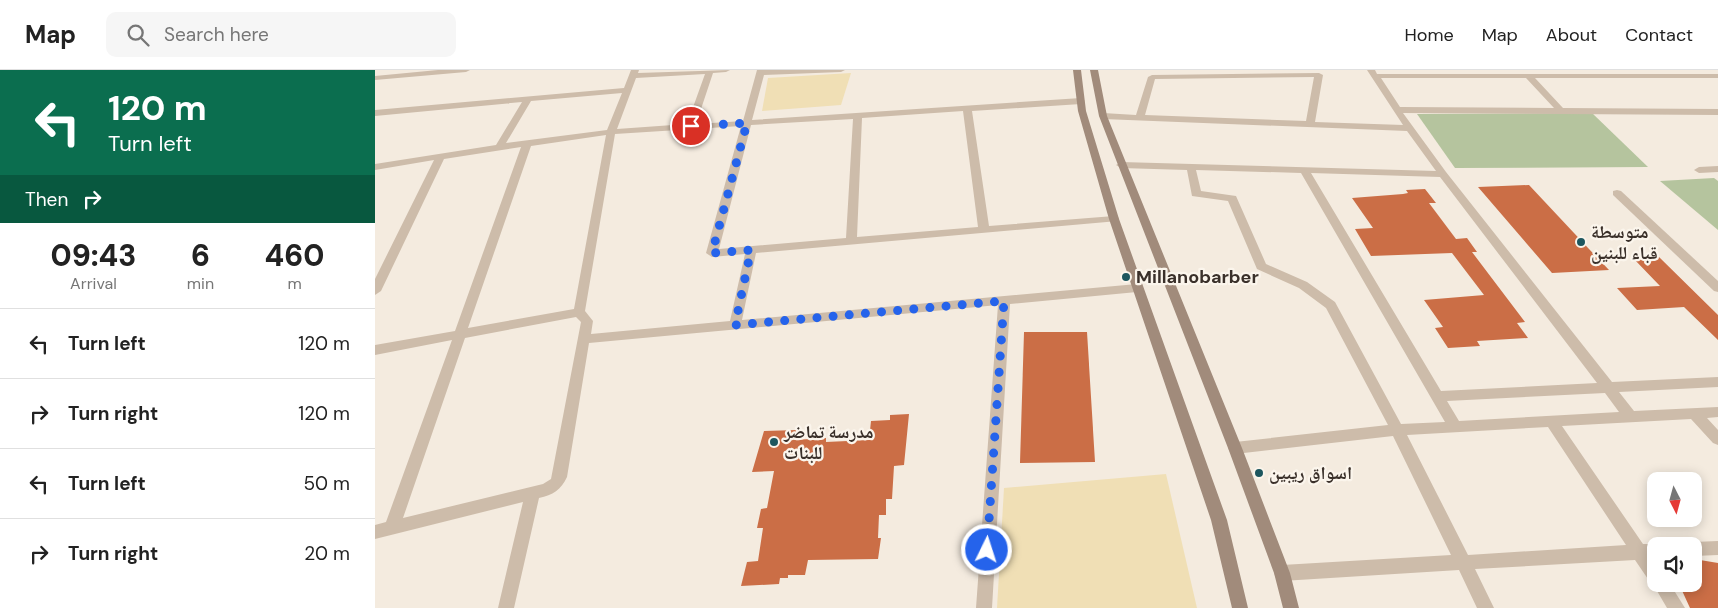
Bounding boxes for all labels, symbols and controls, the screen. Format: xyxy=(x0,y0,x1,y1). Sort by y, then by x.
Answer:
search box xyxy=(106,12,456,57)
text: Map xyxy=(25,19,76,50)
icon: search xyxy=(124,21,152,49)
text: Search here xyxy=(164,22,269,47)
text: Home xyxy=(1404,23,1454,47)
text: Map xyxy=(1482,23,1518,47)
text: About xyxy=(1546,23,1597,47)
text: Contact xyxy=(1625,23,1693,47)
text: 120 m xyxy=(108,85,207,131)
icon: left xyxy=(25,90,90,155)
pin xyxy=(670,105,712,147)
icon: arrive xyxy=(677,112,705,140)
text: Turn left xyxy=(108,129,192,158)
icon: right xyxy=(78,185,106,213)
text: Then xyxy=(25,187,68,212)
place label: متوسطة قباء للبنين xyxy=(1591,220,1658,265)
text: 09:43 xyxy=(51,236,136,275)
text: 6 xyxy=(191,236,210,275)
text: 460 xyxy=(265,236,324,275)
marker: متوسطة قباء للبنين xyxy=(1575,236,1587,248)
place label: Millanobarber xyxy=(1136,265,1259,289)
marker: Millanobarber xyxy=(1120,271,1132,283)
text: Arrival xyxy=(70,273,117,294)
text: min xyxy=(187,273,214,294)
text: m xyxy=(287,273,302,294)
icon: left xyxy=(25,330,53,358)
text: Turn left xyxy=(68,331,146,356)
text: 120 m xyxy=(298,331,350,356)
icon: right xyxy=(25,400,53,428)
text: Turn right xyxy=(68,401,158,426)
text: 120 m xyxy=(298,401,350,426)
place label: مدرسة تماضر للبنات xyxy=(783,420,873,465)
marker: مدرسة تماضر للبنات xyxy=(768,436,780,448)
place label: اسواق ريبين xyxy=(1269,461,1352,485)
marker: اسواق ريبين xyxy=(1253,467,1265,479)
icon: left xyxy=(25,470,53,498)
text: Turn left xyxy=(68,471,146,496)
text: 50 m xyxy=(303,471,350,496)
north arrow xyxy=(1647,472,1703,528)
map controls xyxy=(1647,472,1702,592)
position arrow xyxy=(960,523,1012,575)
button: sound xyxy=(1647,537,1702,592)
icon: right xyxy=(25,540,53,568)
text: Turn right xyxy=(68,541,158,566)
text: 20 m xyxy=(304,541,350,566)

